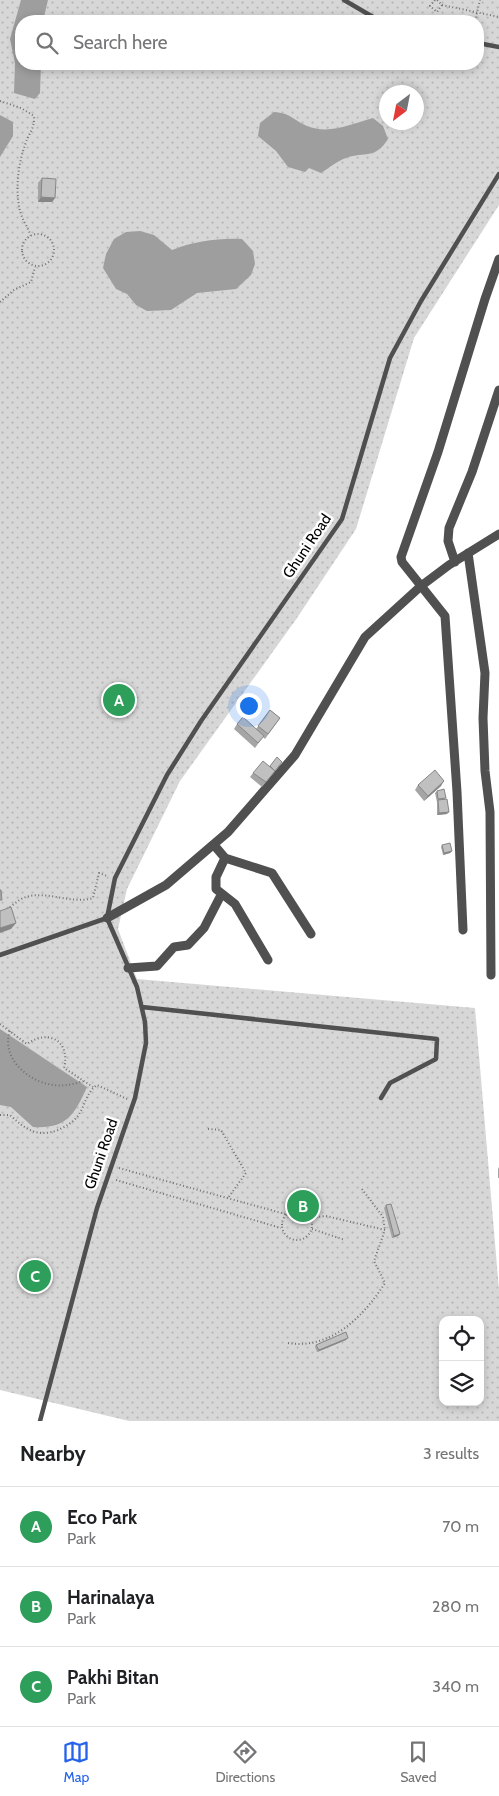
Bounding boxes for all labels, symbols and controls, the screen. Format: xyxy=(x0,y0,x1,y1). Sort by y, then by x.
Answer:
search box xyxy=(15,15,484,70)
icon: search xyxy=(33,29,61,57)
text: Search here xyxy=(73,31,167,54)
north arrow xyxy=(379,85,424,130)
street label: Ghuni Road xyxy=(279,511,335,581)
pin: A xyxy=(103,681,135,719)
your location xyxy=(236,693,262,719)
street label: Ghuni Road xyxy=(81,1116,121,1192)
pin: B xyxy=(287,1187,319,1225)
pin: C xyxy=(19,1257,51,1295)
map controls xyxy=(439,1316,484,1406)
button: locate xyxy=(439,1316,484,1361)
button: layers xyxy=(439,1361,484,1406)
text: Nearby xyxy=(20,1441,86,1466)
text: 3 results xyxy=(423,1444,479,1463)
text: Eco Park xyxy=(67,1506,137,1529)
text: A xyxy=(31,1517,41,1536)
text: 70 m xyxy=(442,1517,479,1536)
text: Park xyxy=(67,1529,96,1548)
text: Harinalaya xyxy=(67,1586,155,1609)
text: B xyxy=(31,1597,41,1616)
text: 280 m xyxy=(432,1597,479,1616)
text: Park xyxy=(67,1609,96,1628)
text: Pakhi Bitan xyxy=(67,1666,159,1689)
text: C xyxy=(31,1677,41,1696)
text: 340 m xyxy=(432,1677,479,1696)
text: Park xyxy=(67,1689,96,1708)
tab: Map xyxy=(62,1738,90,1786)
tab: Directions xyxy=(215,1738,275,1786)
tab: Saved xyxy=(400,1738,437,1786)

